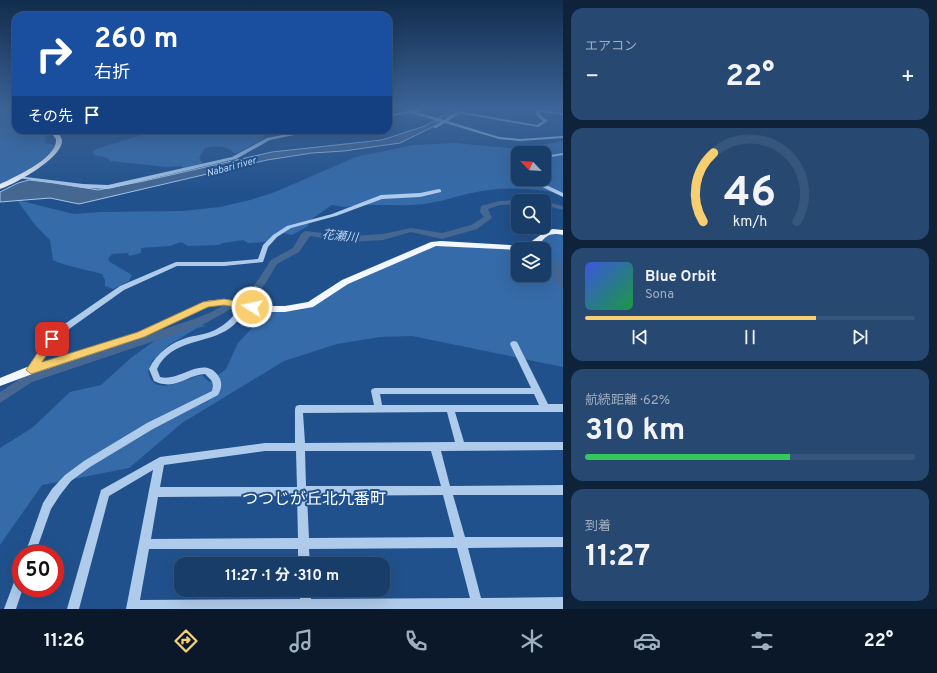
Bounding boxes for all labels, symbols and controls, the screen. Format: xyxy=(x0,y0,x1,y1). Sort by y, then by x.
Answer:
text: 260 m xyxy=(94,22,178,58)
icon: right xyxy=(28,28,80,80)
text: エアコン xyxy=(585,39,637,55)
text: 22° xyxy=(725,59,775,96)
text: 右折 xyxy=(94,62,130,85)
text: − xyxy=(585,64,599,91)
text: + xyxy=(901,64,915,91)
icon: arrive xyxy=(81,104,103,126)
text: その先 xyxy=(28,108,73,127)
north arrow xyxy=(511,146,551,186)
map controls xyxy=(511,146,551,282)
water label: Nabari river xyxy=(205,154,259,180)
text: 46 xyxy=(724,168,776,221)
button: search xyxy=(511,194,551,234)
text: km/h xyxy=(733,213,767,231)
water label: 花瀬川 xyxy=(321,227,361,247)
button: layers xyxy=(511,242,551,282)
text: Blue Orbit xyxy=(645,268,716,287)
position arrow xyxy=(231,286,273,328)
text: Sona xyxy=(645,287,674,303)
pin xyxy=(35,322,69,356)
icon: previous xyxy=(629,326,651,348)
icon: pause xyxy=(739,326,761,348)
icon: next xyxy=(849,326,871,348)
icon: arrive xyxy=(41,328,63,350)
text: 航続距離 · 62% xyxy=(585,393,670,409)
text: 310 km xyxy=(585,413,685,450)
district label: つつじが丘北九番町 xyxy=(242,490,386,510)
text: 到着 xyxy=(585,519,611,535)
text: 11:27 xyxy=(585,539,650,576)
speed limit sign: 50 xyxy=(12,545,64,597)
text: 11:27 · 1 分 · 310 m xyxy=(225,567,339,586)
icon: directions xyxy=(172,627,200,655)
icon: music xyxy=(287,627,315,655)
icon: phone xyxy=(402,627,430,655)
icon: climate xyxy=(518,627,546,655)
icon: car xyxy=(633,627,661,655)
icon: filters xyxy=(748,627,776,655)
text: 11:26 xyxy=(44,630,85,653)
text: 22° xyxy=(864,630,893,653)

